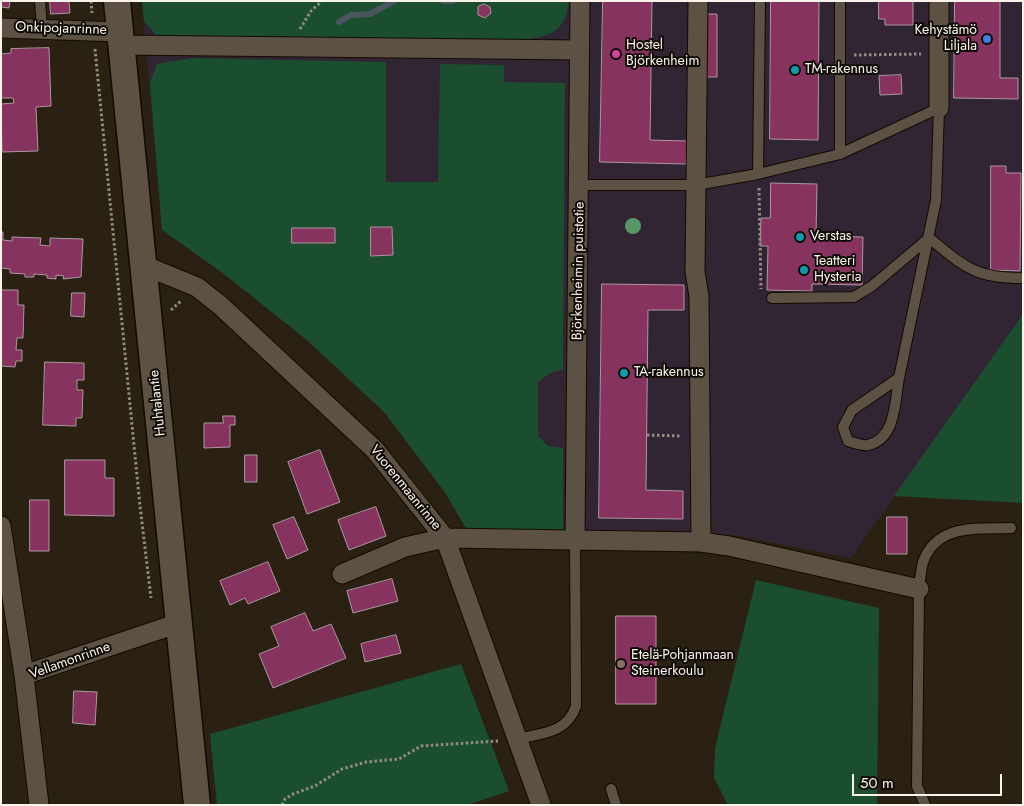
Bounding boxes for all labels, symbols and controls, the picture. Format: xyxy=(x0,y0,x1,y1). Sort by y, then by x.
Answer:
street label: Onkipojanrinne xyxy=(15,19,107,39)
place label: Kehystämö Liljala xyxy=(915,23,977,56)
marker: Kehystämö Liljala xyxy=(981,33,993,45)
place label: Hostel Björkenheim xyxy=(626,38,699,70)
marker: Hostel Björkenheim xyxy=(610,48,622,60)
place label: TM-rakennus xyxy=(805,62,878,78)
marker: TM-rakennus xyxy=(789,64,801,76)
street label: Björkenheimin puistotie xyxy=(569,202,589,340)
place label: Verstas xyxy=(810,229,852,245)
marker: Verstas xyxy=(794,231,806,243)
place label: Teatteri Hysteria xyxy=(814,254,862,286)
marker: Teatteri Hysteria xyxy=(798,264,810,276)
place label: TA-rakennus xyxy=(634,365,704,381)
marker: TA-rakennus xyxy=(618,367,630,379)
street label: Huhtalantie xyxy=(146,369,170,437)
street label: Vuorenmaanrinne xyxy=(366,442,444,534)
street label: Vellamonrinne xyxy=(27,639,113,683)
place label: Etelä-Pohjanmaan Steinerkoulu xyxy=(631,648,734,680)
marker: Etelä-Pohjanmaan Steinerkoulu xyxy=(615,658,627,670)
scale bar xyxy=(854,764,1004,796)
text: 50 m xyxy=(860,772,894,794)

